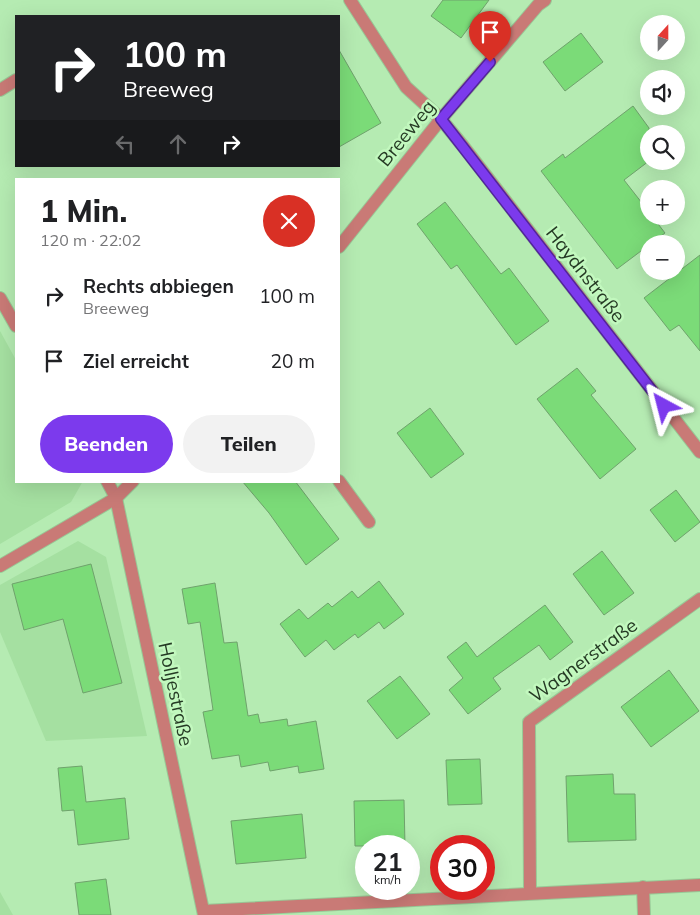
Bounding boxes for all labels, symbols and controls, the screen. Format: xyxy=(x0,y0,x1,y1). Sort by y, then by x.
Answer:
pin xyxy=(469,11,511,62)
north arrow xyxy=(640,15,685,60)
map controls xyxy=(640,15,685,280)
icon: arrive xyxy=(476,18,504,46)
text: 100 m xyxy=(123,32,227,76)
icon: right xyxy=(40,35,105,100)
button: sound xyxy=(640,70,685,115)
text: Breeweg xyxy=(123,75,214,103)
street label: Breeweg xyxy=(372,95,440,171)
button: search xyxy=(640,125,685,170)
icon: left xyxy=(111,130,139,158)
icon: ahead xyxy=(164,130,192,158)
icon: right xyxy=(217,130,245,158)
button: + xyxy=(640,180,685,225)
text: 1 Min. xyxy=(40,192,127,230)
button: close xyxy=(263,195,315,247)
street label: Haydnstraße xyxy=(541,221,631,327)
text: 120 m · 22:02 xyxy=(40,230,141,250)
button: − xyxy=(640,235,685,280)
text: Rechts abbiegen xyxy=(83,274,234,298)
icon: right xyxy=(40,282,68,310)
text: 100 m xyxy=(259,284,315,308)
text: Breeweg xyxy=(83,298,149,318)
icon: arrive xyxy=(40,347,68,375)
text: Ziel erreicht xyxy=(83,349,189,373)
text: 20 m xyxy=(271,349,315,373)
position arrow xyxy=(637,379,689,431)
button: Beenden xyxy=(40,415,173,473)
button: Teilen xyxy=(183,415,315,473)
street label: Wagnerstraße xyxy=(524,613,642,707)
street label: Holljestraße xyxy=(153,640,199,748)
speed limit sign: 30 xyxy=(430,835,495,900)
text: 21 xyxy=(372,846,403,877)
text: km/h xyxy=(374,872,401,887)

